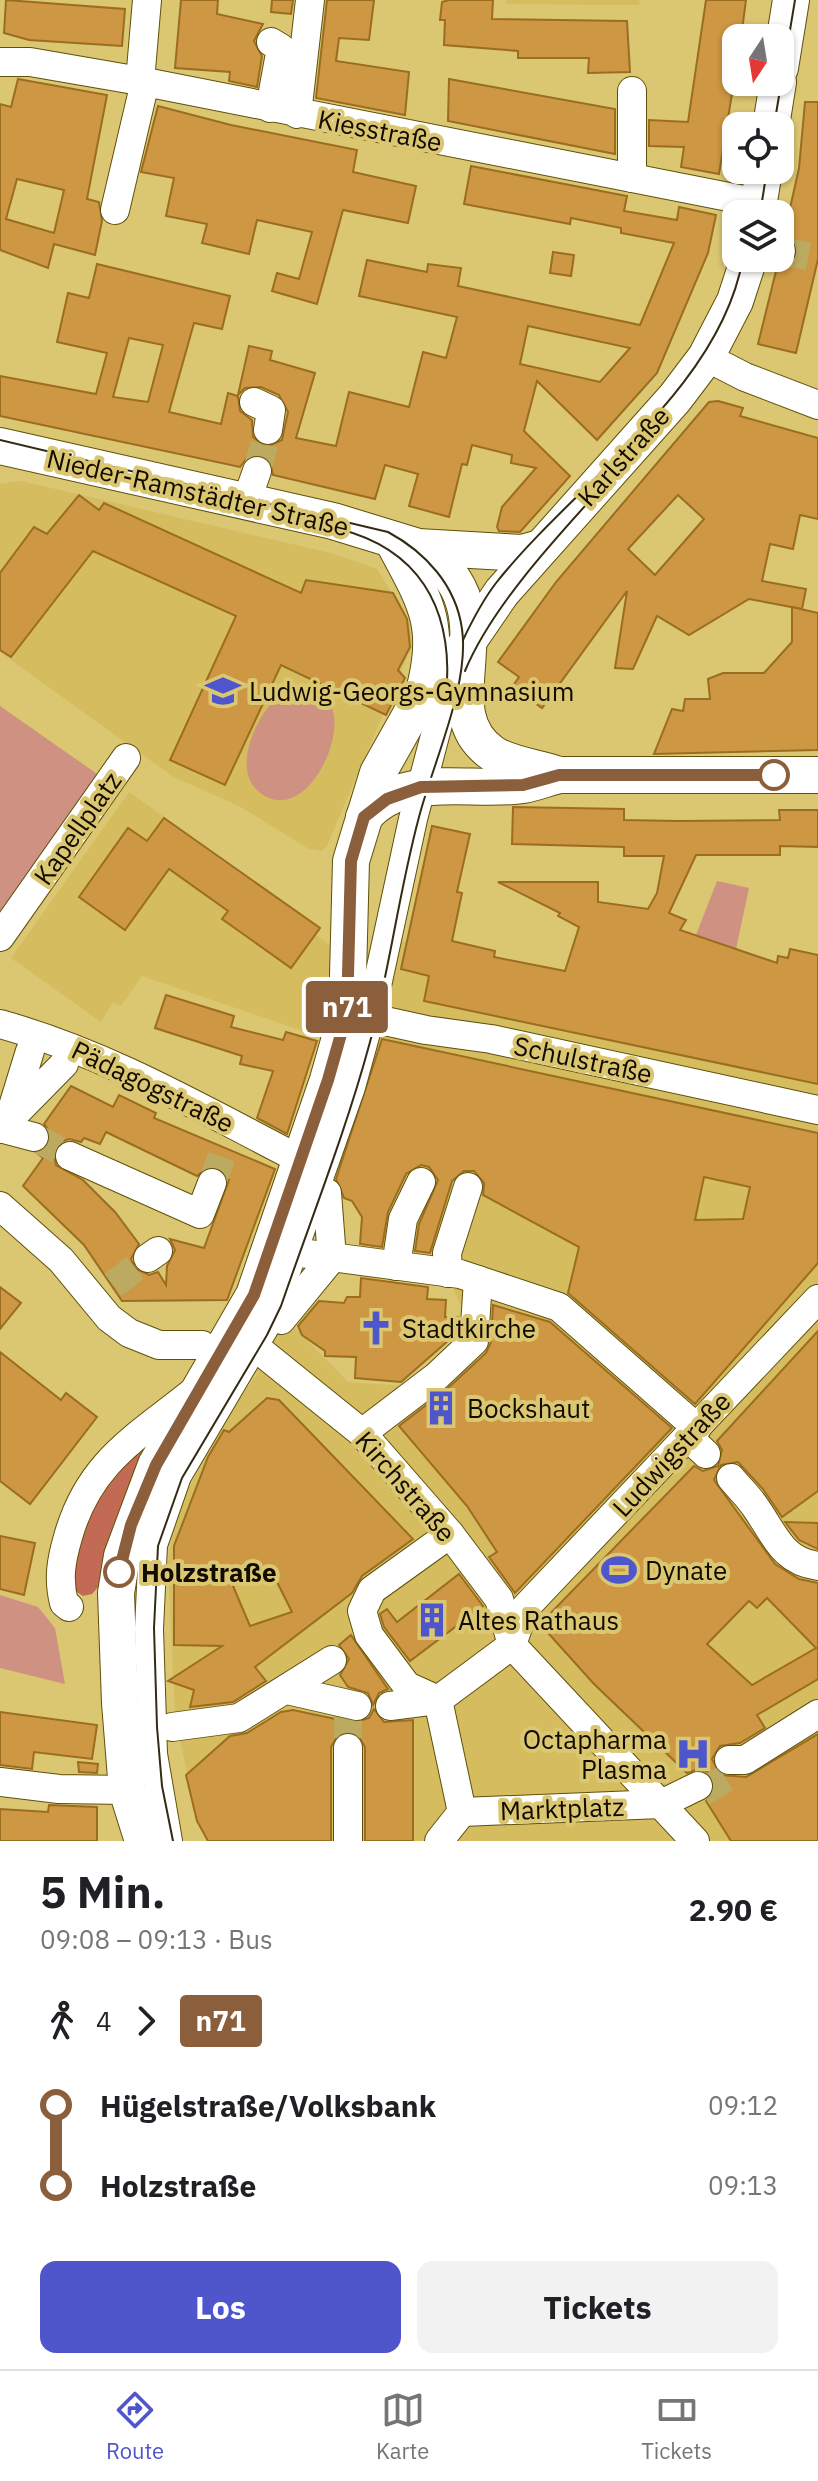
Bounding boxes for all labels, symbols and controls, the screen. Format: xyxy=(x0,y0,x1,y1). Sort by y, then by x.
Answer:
north arrow xyxy=(722,24,794,96)
map controls xyxy=(722,24,794,272)
street label: Kiesstraße xyxy=(315,101,445,159)
button: locate xyxy=(722,112,794,184)
button: layers xyxy=(722,200,794,272)
street label: Karlstraße xyxy=(569,399,677,513)
street label: Nieder-Ramstädter Straße xyxy=(44,441,352,543)
school or university icon: Ludwig-Georgs-Gymnasium xyxy=(204,672,242,710)
place label: Ludwig-Georgs-Gymnasium xyxy=(249,674,574,708)
unlabelled marker xyxy=(759,760,789,790)
street label: Kapellplatz xyxy=(26,765,128,891)
line badge: n71 xyxy=(301,981,393,1033)
text: n71 xyxy=(322,988,372,1025)
street label: Schulstraße xyxy=(511,1028,655,1090)
street label: Pädagogstraße xyxy=(66,1032,240,1140)
church icon: Stadtkirche xyxy=(357,1309,395,1347)
place label: Stadtkirche xyxy=(402,1311,536,1345)
street label: Ludwigstraße xyxy=(604,1384,738,1524)
building icon: Bockshaut xyxy=(422,1389,460,1427)
place label: Bockshaut xyxy=(467,1391,590,1425)
street label: Kirchstraße xyxy=(349,1423,463,1549)
sports icon: Dynate xyxy=(600,1551,638,1589)
place label: Dynate xyxy=(645,1553,727,1587)
place label: Holzstraße xyxy=(141,1555,277,1589)
marker: Holzstraße xyxy=(104,1557,134,1587)
building icon: Altes Rathaus xyxy=(413,1601,451,1639)
place label: Altes Rathaus xyxy=(458,1603,619,1637)
place label: Octapharma Plasma xyxy=(523,1722,667,1786)
hospital icon: Octapharma Plasma xyxy=(674,1735,712,1773)
street label: Marktplatz xyxy=(499,1789,625,1827)
text: 5 Min. xyxy=(40,1863,165,1920)
text: 2.90 € xyxy=(689,1890,778,1929)
text: 09:08 – 09:13 · Bus xyxy=(40,1922,273,1956)
icon: walk xyxy=(40,1999,84,2043)
icon: forward xyxy=(124,1999,168,2043)
text: n71 xyxy=(196,2002,246,2039)
text: 4 xyxy=(96,2004,112,2038)
text: Hügelstraße/Volksbank xyxy=(100,2086,436,2125)
text: 09:12 xyxy=(708,2088,778,2122)
text: Holzstraße xyxy=(100,2166,256,2205)
text: 09:13 xyxy=(708,2168,778,2202)
button: Los xyxy=(40,2261,401,2353)
button: Tickets xyxy=(417,2261,778,2353)
tab: Route xyxy=(106,2388,164,2465)
tab: Karte xyxy=(376,2388,429,2465)
tab: Tickets xyxy=(641,2388,712,2465)

